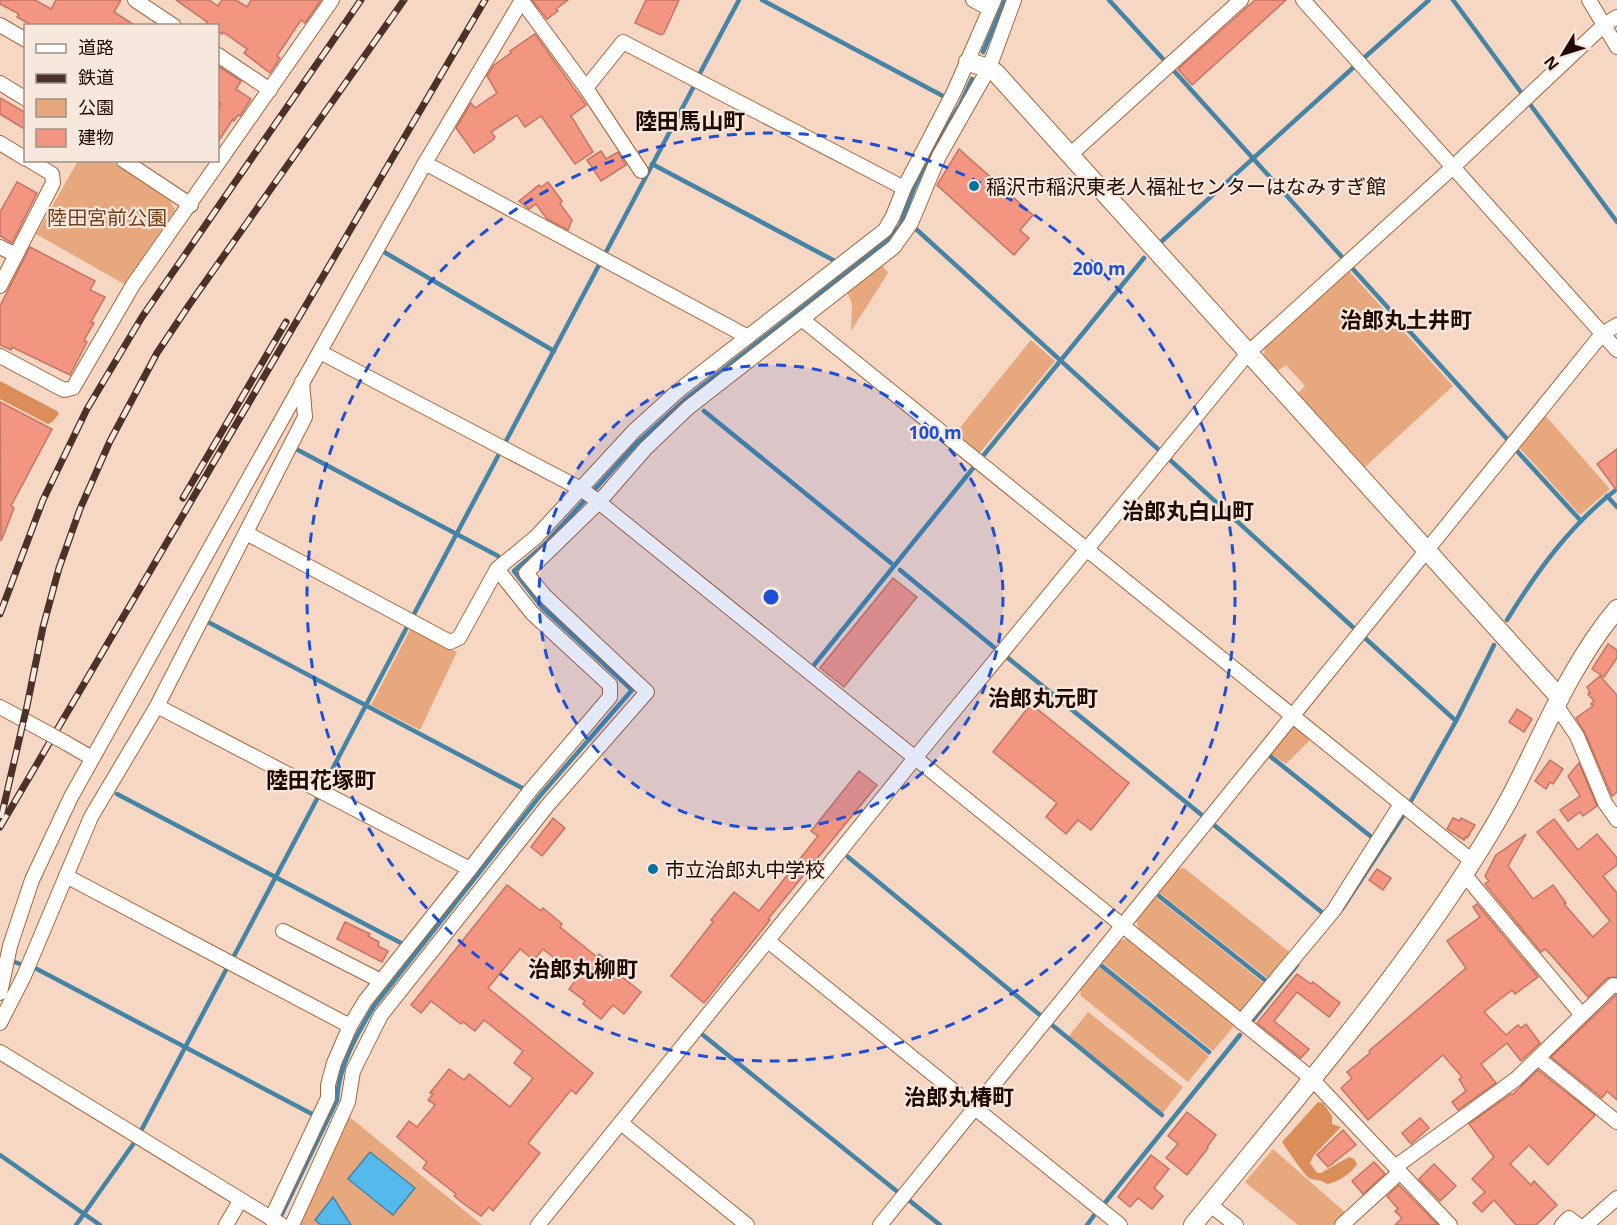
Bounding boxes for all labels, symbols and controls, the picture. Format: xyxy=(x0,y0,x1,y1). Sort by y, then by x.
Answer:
legend xyxy=(24,24,219,162)
north arrow xyxy=(1533,24,1593,84)
text: 道路 xyxy=(78,35,114,59)
text: N xyxy=(1539,51,1564,75)
text: 鉄道 xyxy=(78,65,114,89)
text: 公園 xyxy=(78,95,114,119)
district label: 陸田馬山町 xyxy=(635,105,745,135)
text: 建物 xyxy=(78,125,114,149)
place label: 稲沢市稲沢東老人福祉センターはなみすぎ館 xyxy=(986,173,1386,200)
marker: 稲沢市稲沢東老人福祉センターはなみすぎ館 xyxy=(967,179,981,193)
park label: 陸田宮前公園 xyxy=(47,204,167,231)
text: 200 m xyxy=(1072,256,1126,280)
district label: 治郎丸土井町 xyxy=(1340,304,1472,334)
text: 100 m xyxy=(908,420,962,444)
district label: 治郎丸白山町 xyxy=(1122,495,1254,525)
centre of rings xyxy=(761,587,781,607)
district label: 治郎丸元町 xyxy=(988,682,1098,712)
district label: 陸田花塚町 xyxy=(266,764,376,794)
place label: 市立治郎丸中学校 xyxy=(665,856,825,883)
marker: 市立治郎丸中学校 xyxy=(646,862,660,876)
district label: 治郎丸柳町 xyxy=(528,953,638,983)
district label: 治郎丸椿町 xyxy=(904,1081,1014,1111)

